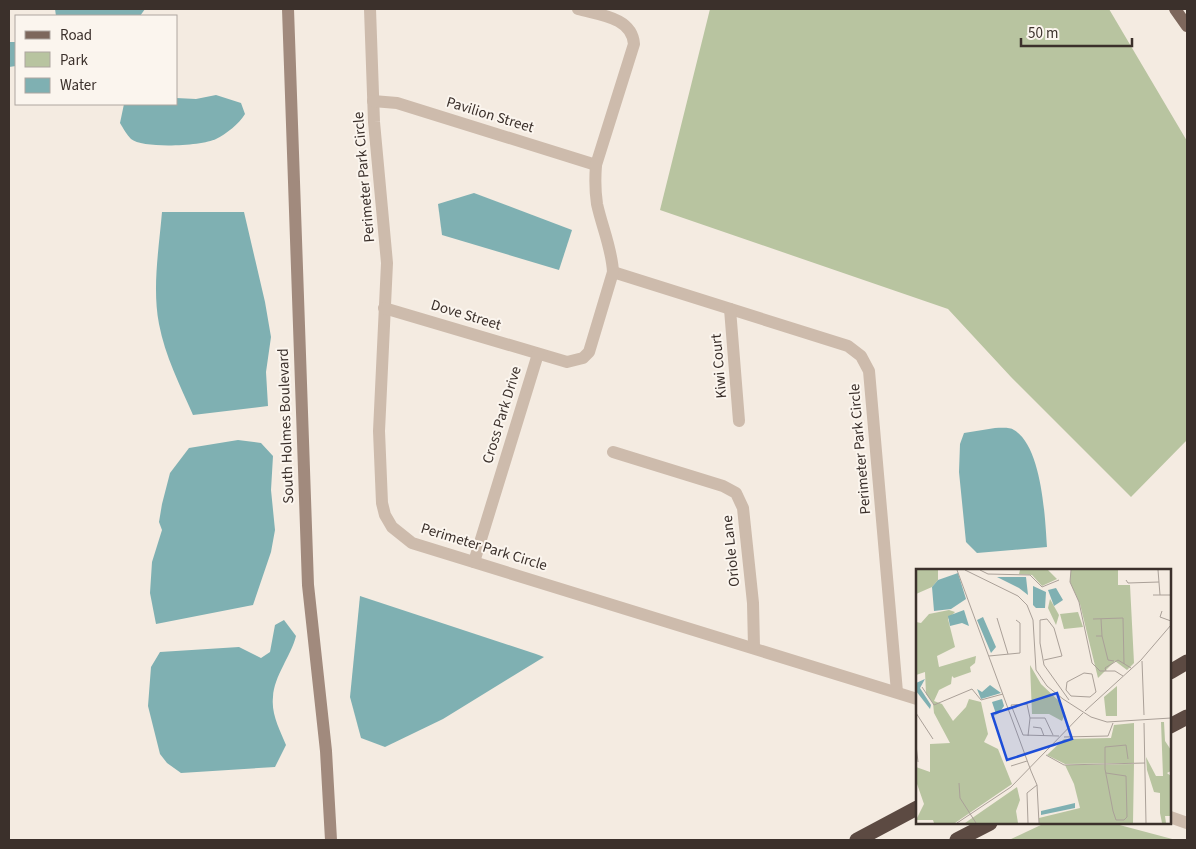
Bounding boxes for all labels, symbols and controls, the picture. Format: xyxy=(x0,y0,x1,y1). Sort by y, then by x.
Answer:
legend xyxy=(15,15,178,105)
scale bar xyxy=(1021,15,1132,47)
text: 50 m xyxy=(1028,23,1058,44)
text: Road xyxy=(60,25,92,46)
text: Park xyxy=(60,50,89,71)
text: Water xyxy=(60,75,97,96)
street label: Pavilion Street xyxy=(444,92,536,138)
street label: Perimeter Park Circle xyxy=(348,111,380,243)
street label: Dove Street xyxy=(428,294,504,336)
street label: Kiwi Court xyxy=(706,333,732,399)
street label: South Holmes Boulevard xyxy=(273,348,299,504)
street label: Cross Park Drive xyxy=(477,364,527,466)
street label: Perimeter Park Circle xyxy=(844,383,876,515)
street label: Oriole Lane xyxy=(717,514,745,588)
street label: Perimeter Park Circle xyxy=(418,518,550,576)
inset map xyxy=(916,569,1171,824)

